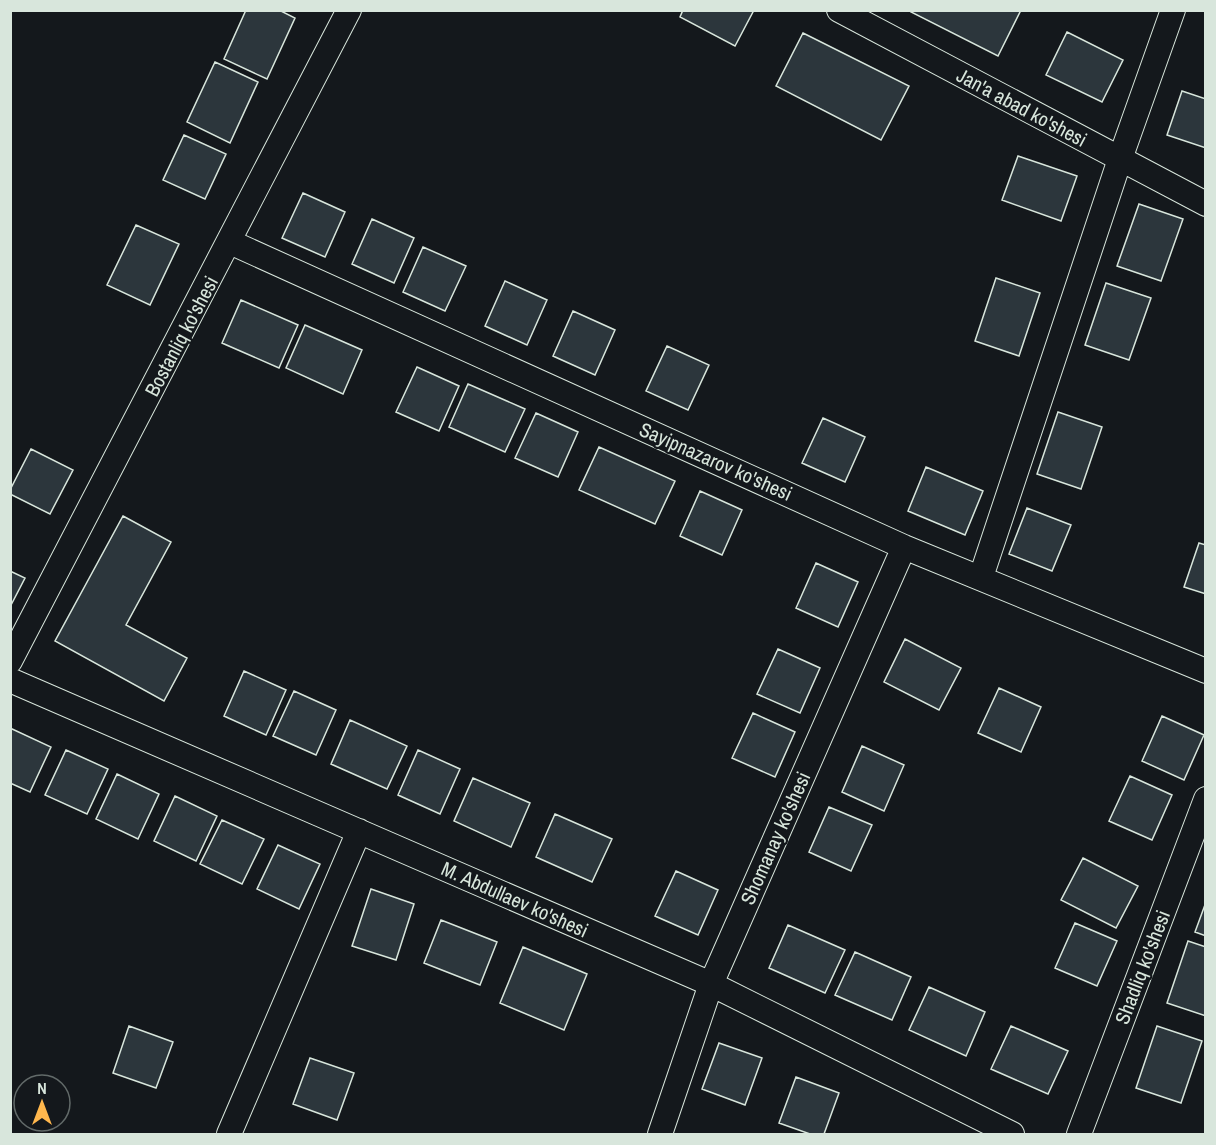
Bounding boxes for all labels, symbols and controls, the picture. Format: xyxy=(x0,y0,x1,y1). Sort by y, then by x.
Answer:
street label: Jan'a abad ko'shesi xyxy=(952,61,1092,153)
street label: Bostanliq ko'shesi xyxy=(138,271,224,401)
street label: Sayipnazarov ko'shesi xyxy=(635,415,797,507)
street label: Shomanay ko'shesi xyxy=(734,767,816,909)
street label: M. Abdullaev ko'shesi xyxy=(437,855,593,943)
street label: Shadliq ko'shesi xyxy=(1108,906,1176,1028)
north arrow xyxy=(12,1073,72,1133)
text: N xyxy=(37,1077,47,1099)

